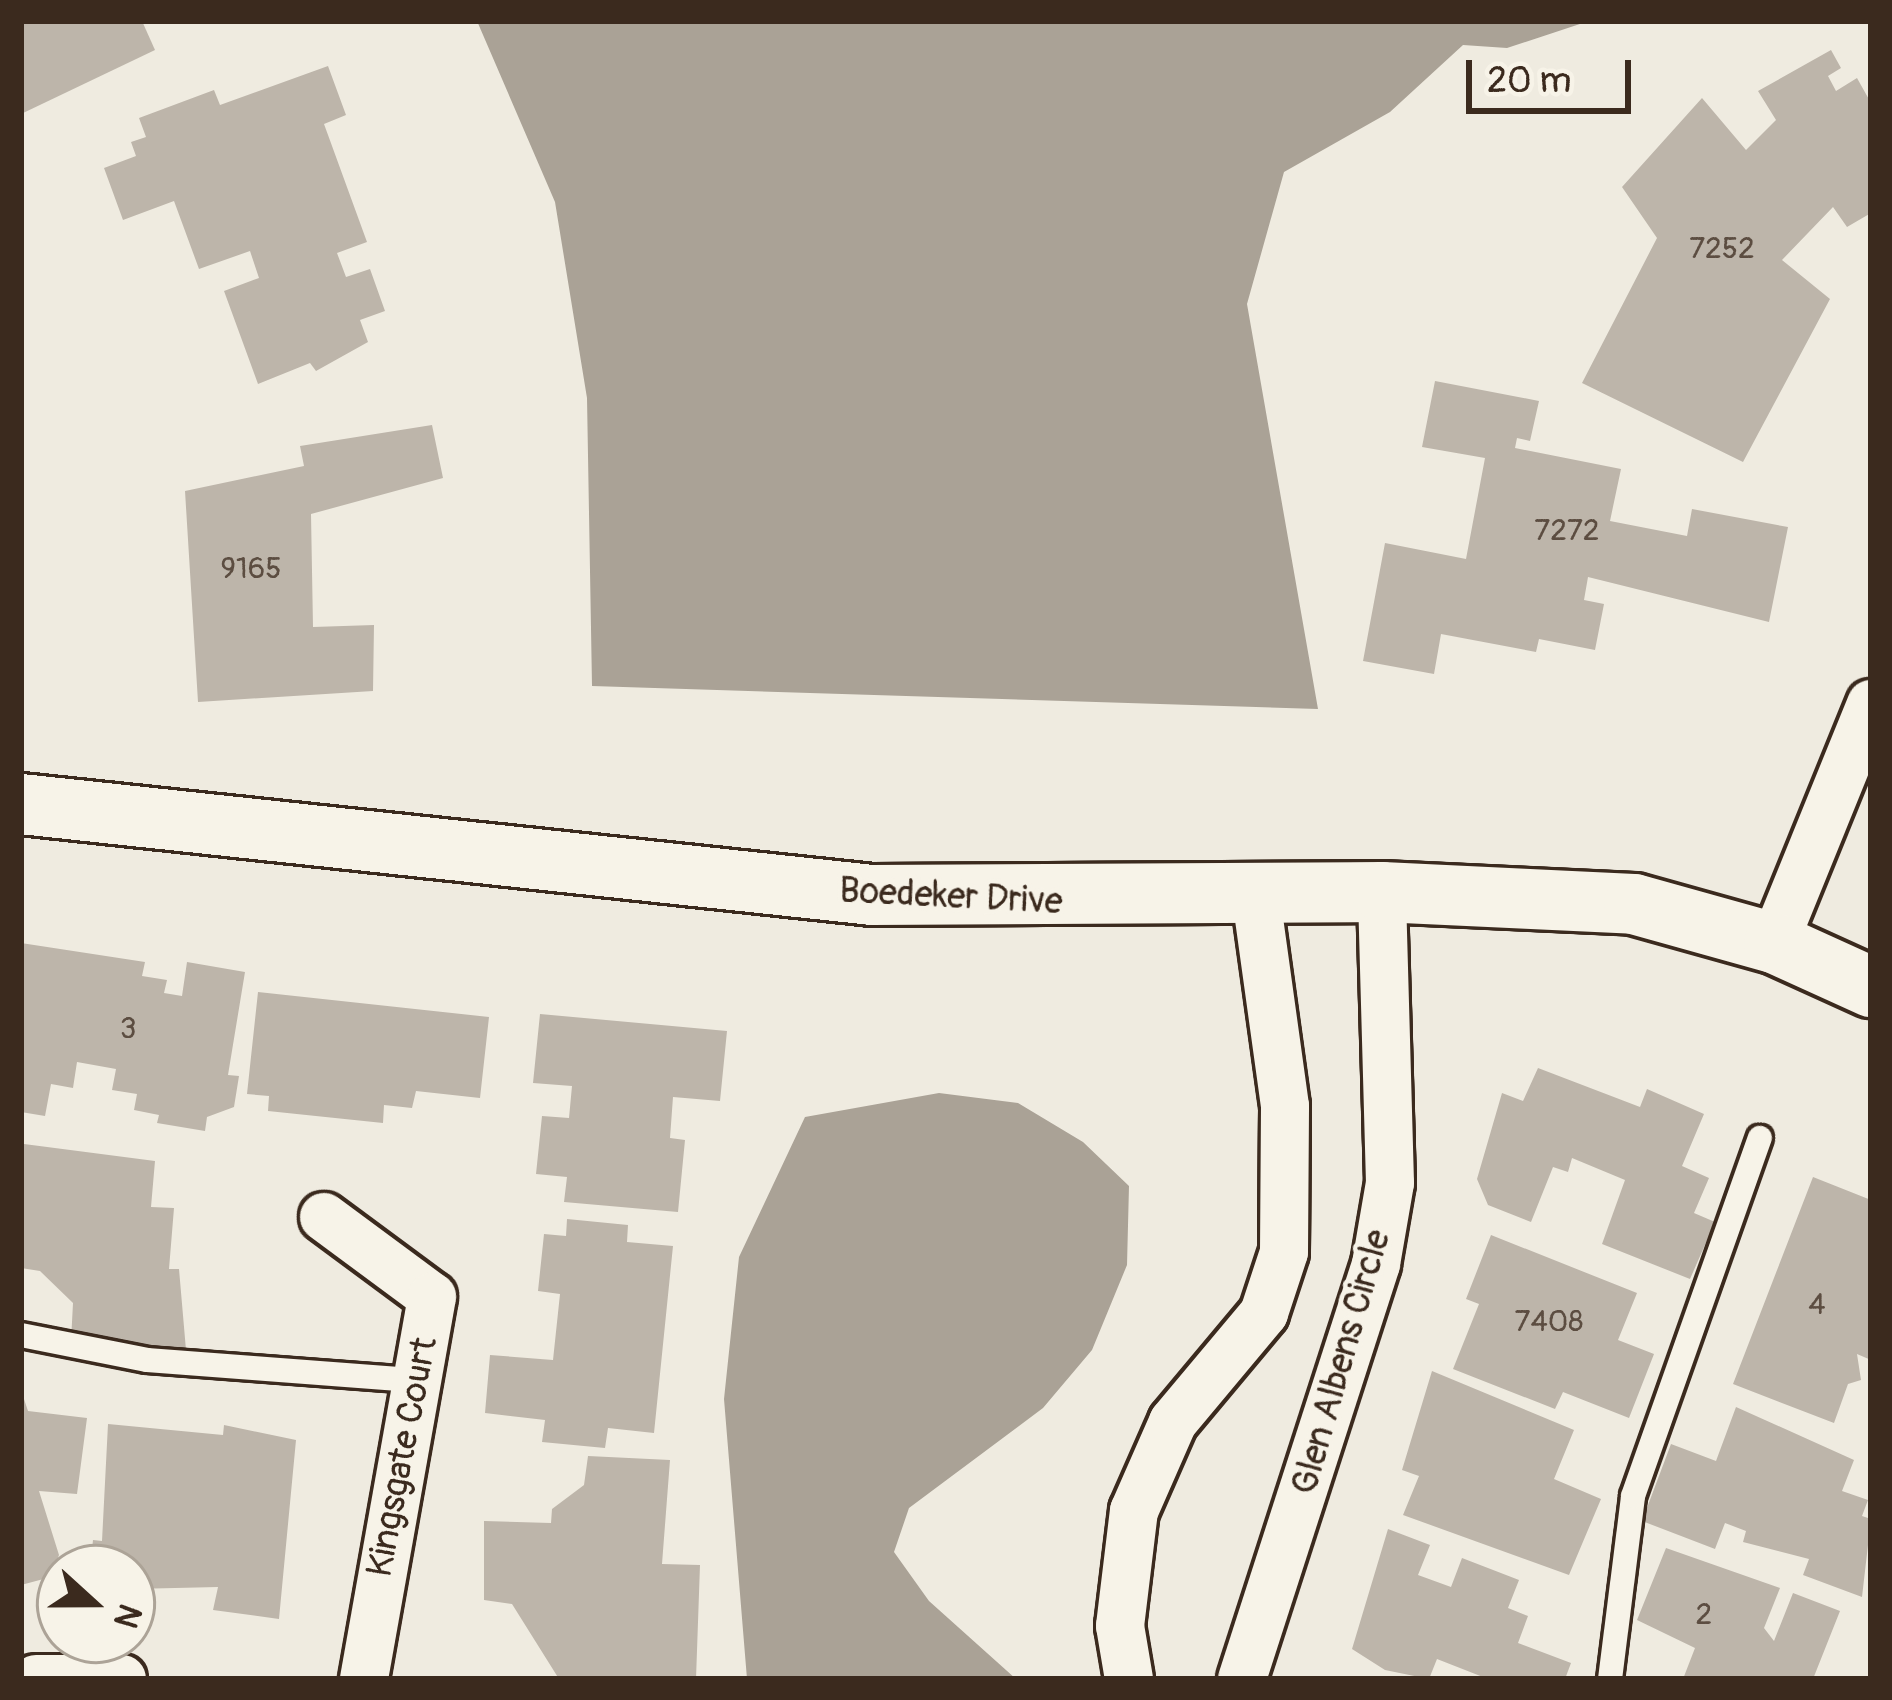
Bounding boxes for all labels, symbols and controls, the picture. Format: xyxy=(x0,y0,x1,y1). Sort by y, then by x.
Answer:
scale bar xyxy=(1472,36,1637,110)
text: 20 m xyxy=(1487,58,1572,103)
house number: 7252 xyxy=(1689,231,1755,267)
house number: 7272 xyxy=(1534,513,1600,549)
house number: 9165 xyxy=(221,551,281,587)
street label: Boedeker Drive xyxy=(838,869,1064,923)
house number: 3 xyxy=(120,1011,136,1047)
street label: Glen Albens Circle xyxy=(1283,1225,1399,1499)
house number: 4 xyxy=(1808,1287,1826,1323)
house number: 7408 xyxy=(1515,1304,1583,1340)
street label: Kingsgate Court xyxy=(358,1334,446,1580)
north arrow xyxy=(36,1544,156,1664)
house number: 2 xyxy=(1696,1597,1712,1633)
text: N xyxy=(104,1598,150,1634)

